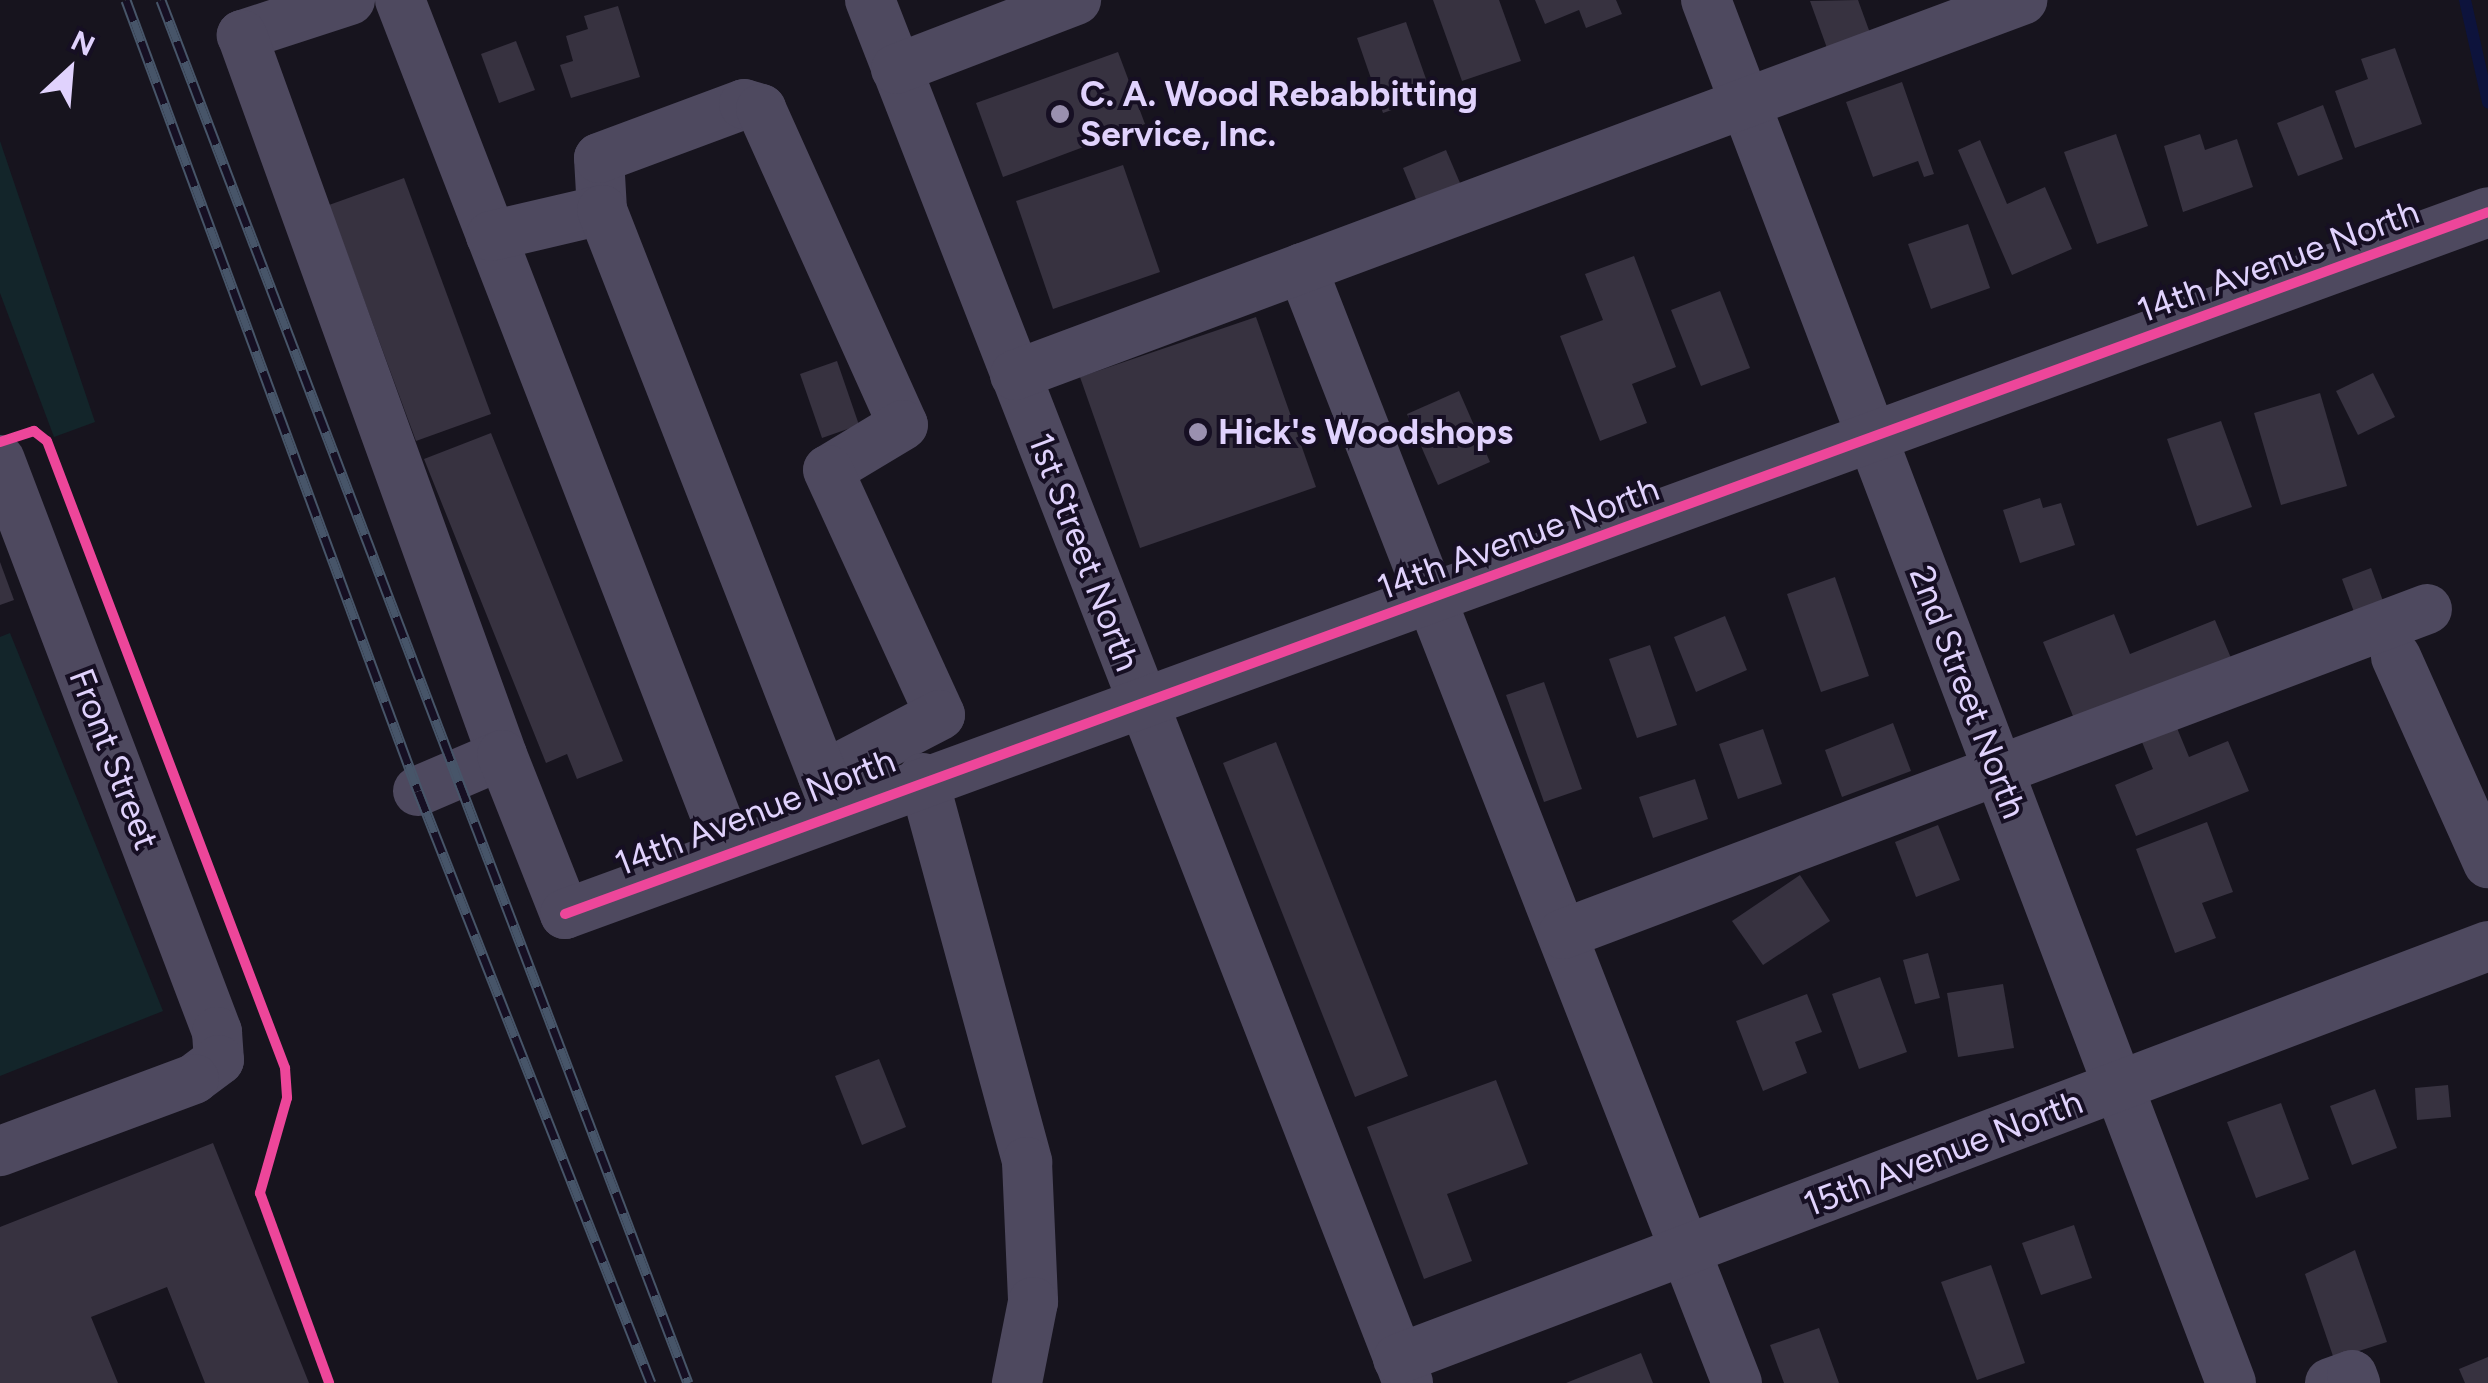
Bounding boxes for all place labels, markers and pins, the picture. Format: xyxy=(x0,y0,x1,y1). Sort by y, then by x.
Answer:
place label: C. A. Wood Rebabbitting Service, Inc. xyxy=(1080,73,1478,155)
marker: C. A. Wood Rebabbitting Service, Inc. xyxy=(1049,103,1071,125)
place label: Hick's Woodshops xyxy=(1218,411,1513,453)
marker: Hick's Woodshops xyxy=(1187,421,1209,443)

